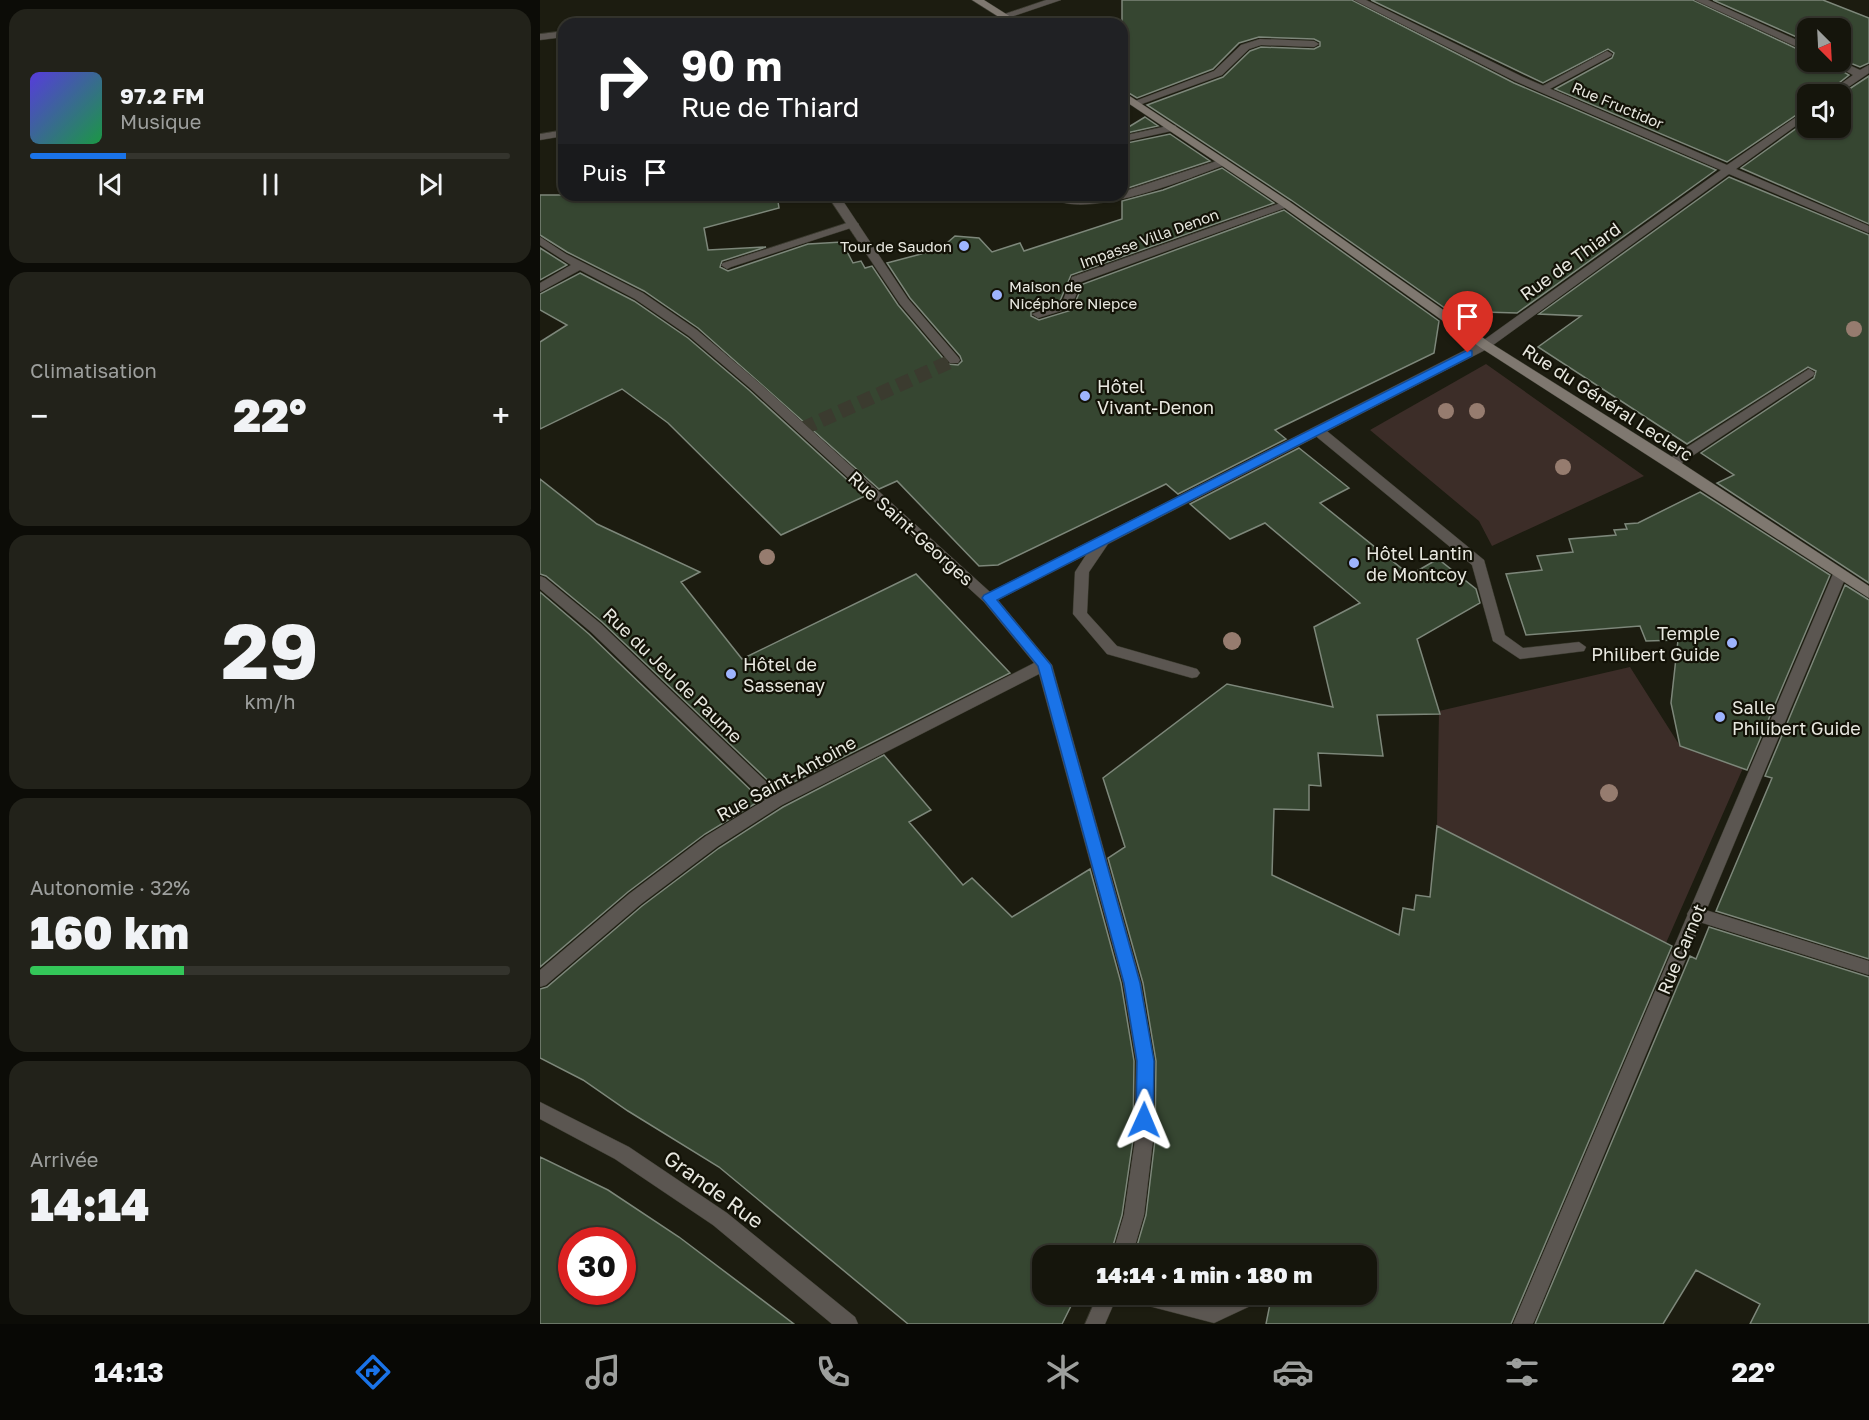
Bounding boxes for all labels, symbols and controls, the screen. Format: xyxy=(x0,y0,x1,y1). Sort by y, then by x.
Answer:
north arrow xyxy=(1797,18,1851,72)
map controls xyxy=(1797,18,1851,138)
text: 90 m xyxy=(681,40,782,90)
icon: right xyxy=(582,42,660,120)
street label: Rue Fructidor xyxy=(1570,78,1667,132)
text: 97.2 FM xyxy=(120,82,205,109)
button: sound xyxy=(1797,84,1851,138)
text: Rue de Thiard xyxy=(681,91,859,123)
text: Musique xyxy=(120,109,201,133)
icon: arrive xyxy=(639,156,672,189)
text: Puis xyxy=(582,159,627,186)
icon: previous xyxy=(94,168,127,201)
icon: pause xyxy=(254,168,287,201)
icon: next xyxy=(414,168,447,201)
street label: Impasse Villa Denon xyxy=(1077,204,1221,272)
street label: Rue de Thiard xyxy=(1515,217,1625,305)
place label: Tour de Saudon xyxy=(840,237,952,255)
marker: Tour de Saudon xyxy=(957,239,971,253)
place label: Maison de Nicéphore Niepce xyxy=(1009,277,1137,312)
marker: Maison de Nicéphore Niepce xyxy=(990,288,1004,302)
pin xyxy=(1442,291,1493,353)
icon: arrive xyxy=(1451,300,1484,333)
street label: Rue du Général Leclerc xyxy=(1519,339,1698,466)
text: Climatisation xyxy=(30,358,157,382)
place label: Hôtel Vivant-Denon xyxy=(1097,375,1214,418)
text: 22° xyxy=(233,388,307,442)
marker: Hôtel Vivant-Denon xyxy=(1078,389,1092,403)
text: − xyxy=(30,396,48,435)
text: + xyxy=(492,396,510,435)
street label: Rue Saint-Georges xyxy=(844,466,978,590)
place label: Hôtel Lantin de Montcoy xyxy=(1366,542,1473,585)
marker: Hôtel Lantin de Montcoy xyxy=(1347,556,1361,570)
text: 29 xyxy=(221,603,319,696)
street label: Rue du Jeu de Paume xyxy=(599,603,747,747)
place label: Temple Philibert Guide xyxy=(1591,622,1720,665)
marker: Temple Philibert Guide xyxy=(1725,636,1739,650)
place label: Hôtel de Sassenay xyxy=(743,653,825,696)
marker: Hôtel de Sassenay xyxy=(724,667,738,681)
text: km/h xyxy=(245,689,295,713)
place label: Salle Philibert Guide xyxy=(1732,696,1861,739)
marker: Salle Philibert Guide xyxy=(1713,710,1727,724)
street label: Rue Saint-Antoine xyxy=(712,731,860,825)
text: Autonomie · 32% xyxy=(30,875,190,899)
street label: Rue Carnot xyxy=(1652,900,1710,998)
text: 160 km xyxy=(30,905,189,959)
position arrow xyxy=(1112,1088,1176,1152)
street label: Grande Rue xyxy=(659,1144,769,1234)
text: Arrivée xyxy=(30,1147,98,1171)
text: 14:14 xyxy=(30,1177,150,1231)
speed limit sign: 30 xyxy=(558,1227,636,1305)
text: 14:14 · 1 min · 180 m xyxy=(1096,1261,1313,1288)
icon: directions xyxy=(352,1351,394,1393)
icon: music xyxy=(582,1351,624,1393)
icon: phone xyxy=(812,1351,854,1393)
icon: climate xyxy=(1042,1351,1084,1393)
icon: car xyxy=(1272,1351,1314,1393)
icon: filters xyxy=(1501,1351,1543,1393)
text: 14:13 xyxy=(94,1356,164,1388)
text: 22° xyxy=(1731,1356,1775,1388)

